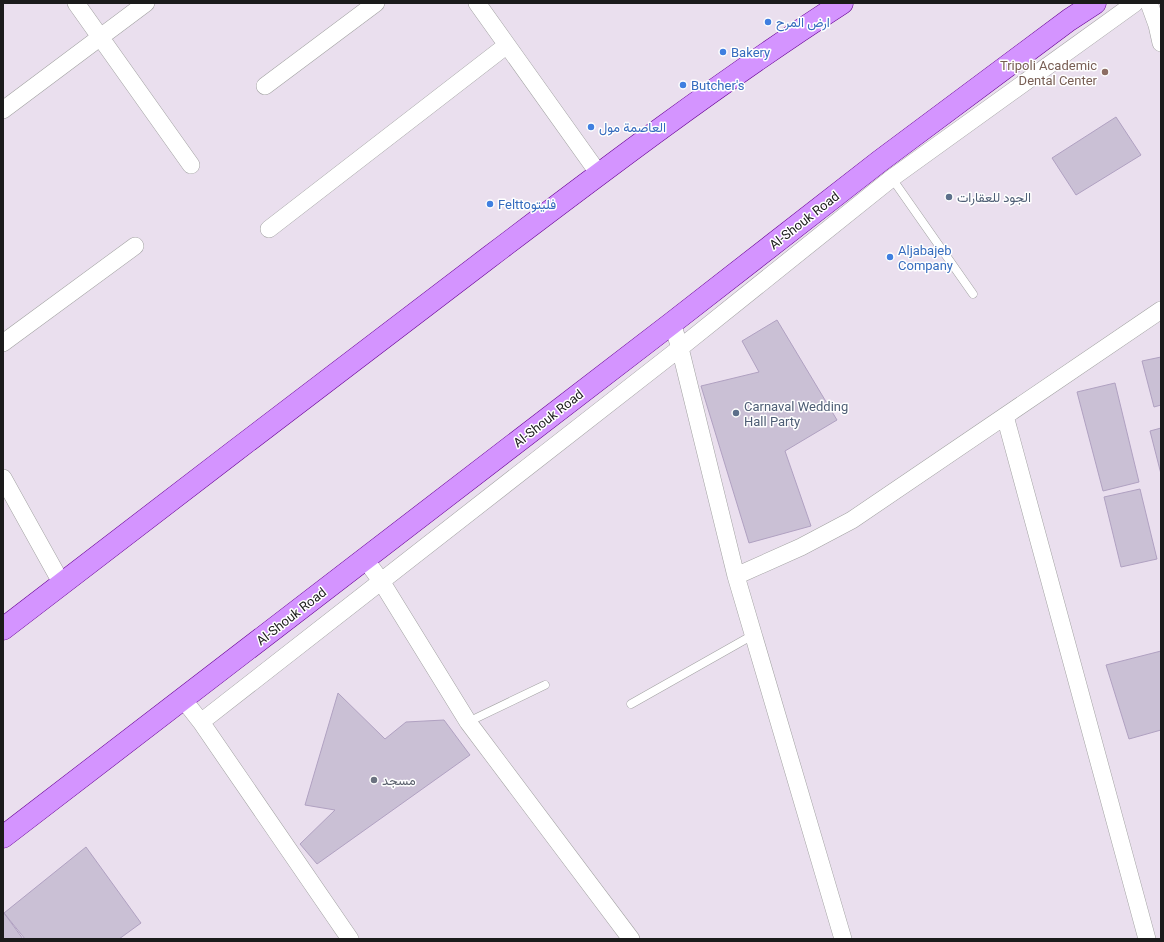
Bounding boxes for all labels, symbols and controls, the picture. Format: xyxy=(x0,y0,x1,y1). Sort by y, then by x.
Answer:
place label: ارض المرح xyxy=(776,15,830,32)
marker: ارض المرح xyxy=(763,17,773,27)
place label: Bakery xyxy=(731,45,770,60)
marker: Bakery xyxy=(718,47,728,57)
place label: Tripoli Academic Dental Center xyxy=(1000,58,1098,88)
marker: Tripoli Academic Dental Center xyxy=(1100,67,1110,77)
place label: Butcher's xyxy=(691,78,745,93)
marker: Butcher's xyxy=(678,80,688,90)
place label: العاصمة مول xyxy=(599,120,666,136)
marker: العاصمة مول xyxy=(586,122,596,132)
street label: Al-Shouk Road xyxy=(766,189,842,252)
place label: الجود للعقارات xyxy=(957,190,1031,206)
marker: الجود للعقارات xyxy=(944,192,954,202)
place label: Felttoفليتو xyxy=(498,197,556,213)
marker: Felttoفليتو xyxy=(485,199,495,209)
place label: Aljabajeb Company xyxy=(898,243,953,273)
marker: Aljabajeb Company xyxy=(885,252,895,262)
street label: Al-Shouk Road xyxy=(510,387,586,450)
place label: Carnaval Wedding Hall Party xyxy=(744,399,848,429)
marker: Carnaval Wedding Hall Party xyxy=(731,408,741,418)
street label: Al-Shouk Road xyxy=(253,585,329,648)
place label: مسجد xyxy=(382,773,416,788)
marker: مسجد xyxy=(369,775,379,785)

